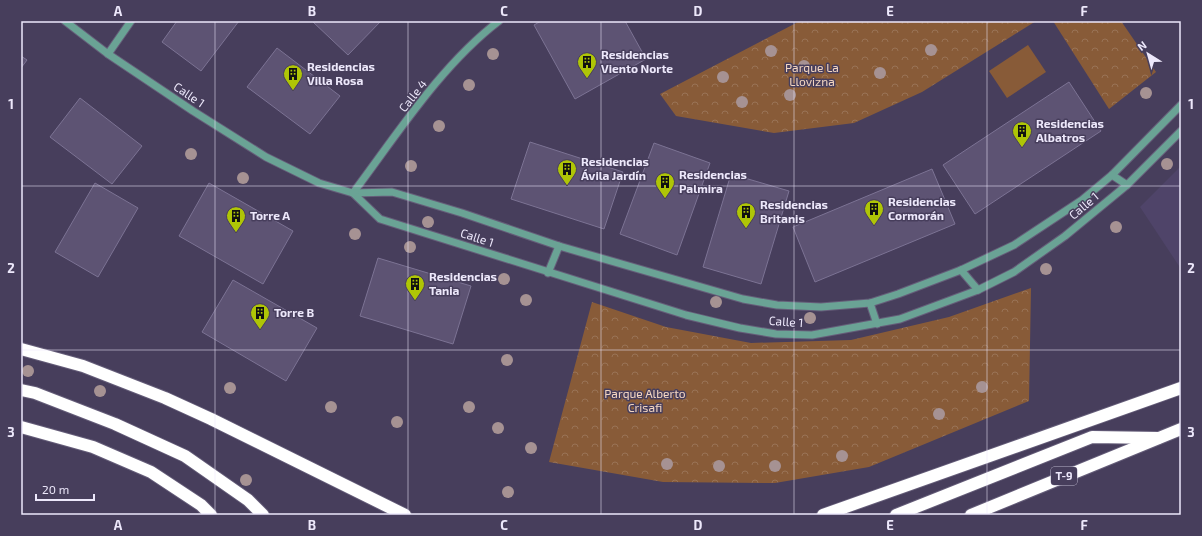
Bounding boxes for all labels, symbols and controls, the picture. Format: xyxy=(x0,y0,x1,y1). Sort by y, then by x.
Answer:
text: A xyxy=(114,3,123,19)
text: B xyxy=(308,3,316,19)
text: C xyxy=(500,3,508,19)
text: D xyxy=(694,3,703,19)
text: E xyxy=(886,3,894,19)
text: F xyxy=(1080,3,1088,19)
north arrow xyxy=(1128,34,1168,74)
text: N xyxy=(1135,38,1149,53)
place label: Residencias Viento Norte xyxy=(601,47,673,75)
building icon: Residencias Viento Norte xyxy=(576,51,598,79)
place label: Residencias Villa Rosa xyxy=(307,59,375,87)
park label: Parque La Llovizna xyxy=(785,60,839,88)
building icon: Residencias Villa Rosa xyxy=(282,63,304,91)
street label: Calle 4 xyxy=(395,76,429,114)
street label: Calle 1 xyxy=(171,79,208,110)
text: 1 xyxy=(8,96,14,112)
text: 1 xyxy=(1188,96,1194,112)
place label: Residencias Albatros xyxy=(1036,116,1104,144)
building icon: Residencias Albatros xyxy=(1011,120,1033,148)
place label: Residencias Ávila Jardín xyxy=(581,154,649,182)
building icon: Residencias Ávila Jardín xyxy=(556,158,578,186)
place label: Residencias Palmira xyxy=(679,167,747,195)
building icon: Residencias Palmira xyxy=(654,171,676,199)
street label: Calle 1 xyxy=(1066,189,1101,222)
place label: Residencias Cormorán xyxy=(888,194,956,222)
place label: Residencias Britanis xyxy=(760,197,828,225)
building icon: Residencias Cormorán xyxy=(863,198,885,226)
building icon: Residencias Britanis xyxy=(735,201,757,229)
building icon: Torre A xyxy=(225,205,247,233)
place label: Torre A xyxy=(250,208,290,222)
street label: Calle 1 xyxy=(459,225,496,249)
text: 2 xyxy=(7,260,15,276)
text: 2 xyxy=(1187,260,1195,276)
place label: Residencias Tania xyxy=(429,269,497,297)
building icon: Residencias Tania xyxy=(404,273,426,301)
building icon: Torre B xyxy=(249,302,271,330)
place label: Torre B xyxy=(274,305,315,319)
street label: Calle 1 xyxy=(768,313,804,329)
park label: Parque Alberto Crisafi xyxy=(604,386,686,414)
text: 3 xyxy=(7,424,15,440)
text: 3 xyxy=(1187,424,1195,440)
road number: T-9 xyxy=(1051,467,1077,485)
scale bar xyxy=(36,476,94,502)
text: 20 m xyxy=(42,482,69,496)
text: A xyxy=(114,517,123,533)
text: B xyxy=(308,517,316,533)
text: C xyxy=(500,517,508,533)
text: D xyxy=(694,517,703,533)
text: E xyxy=(886,517,894,533)
text: F xyxy=(1080,517,1088,533)

